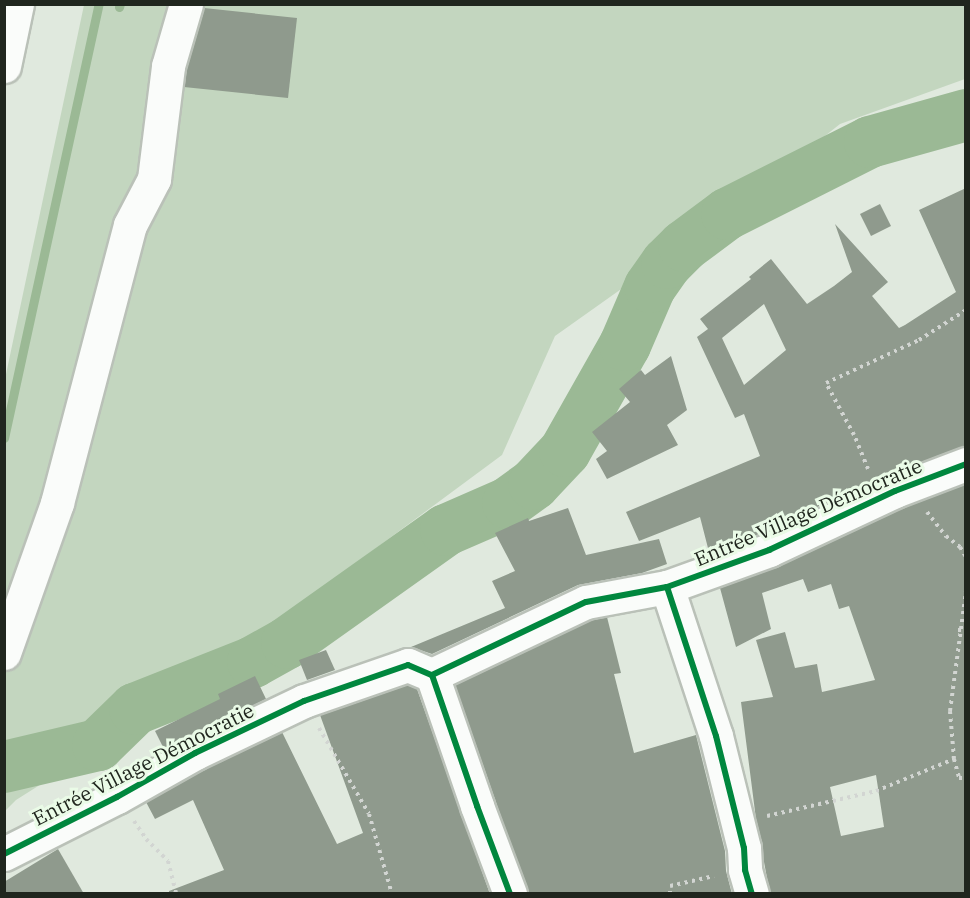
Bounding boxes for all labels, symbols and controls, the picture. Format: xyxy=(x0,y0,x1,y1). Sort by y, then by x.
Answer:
street label: Entrée Village Démocratie xyxy=(691,453,925,571)
street label: Entrée Village Démocratie xyxy=(28,698,258,830)

